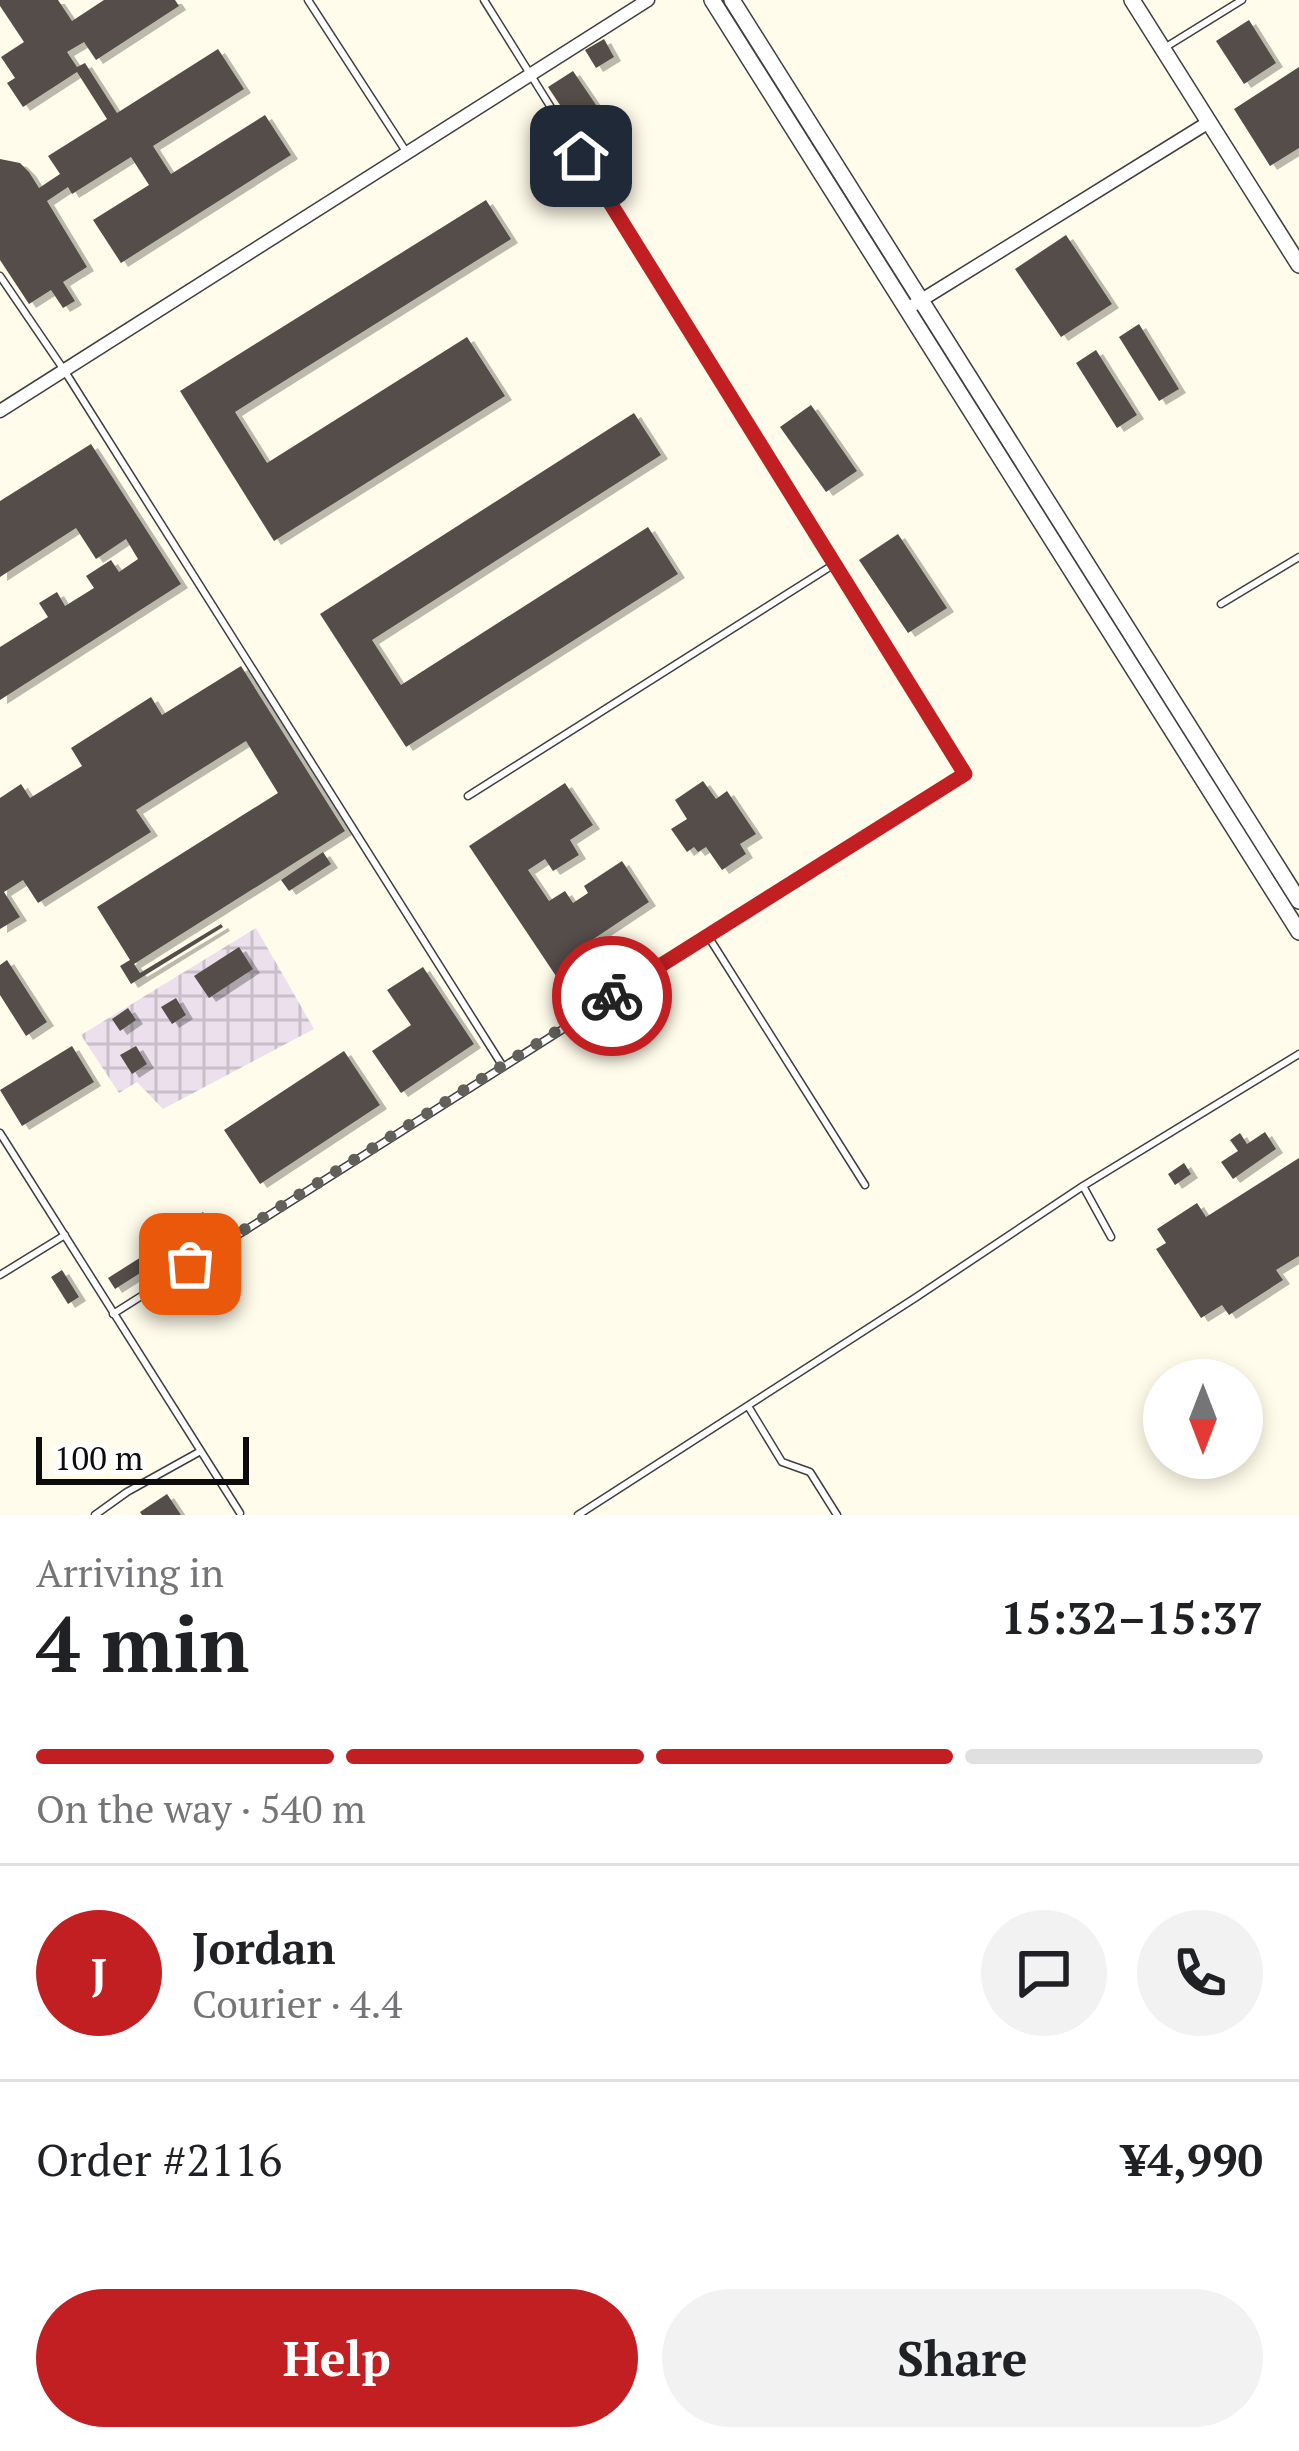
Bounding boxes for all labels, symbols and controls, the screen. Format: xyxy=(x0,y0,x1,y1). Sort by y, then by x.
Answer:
pin xyxy=(530,105,632,207)
icon: home xyxy=(548,123,614,189)
courier xyxy=(552,936,672,1056)
icon: bike xyxy=(579,963,645,1029)
pin xyxy=(139,1213,241,1315)
icon: bag xyxy=(157,1231,223,1297)
north arrow xyxy=(1143,1359,1263,1479)
map controls xyxy=(1143,1359,1263,1479)
scale bar xyxy=(36,1431,249,1484)
text: 100 m xyxy=(54,1436,143,1479)
text: Arriving in xyxy=(36,1546,224,1598)
text: 15:32–15:37 xyxy=(1001,1587,1263,1647)
text: 4 min xyxy=(36,1591,249,1694)
text: On the way · 540 m xyxy=(36,1782,366,1834)
button: chat xyxy=(981,1910,1107,2036)
button: phone xyxy=(1137,1910,1263,2036)
text: Jordan xyxy=(192,1917,336,1977)
text: J xyxy=(91,1943,107,2003)
text: Courier · 4.4 xyxy=(192,1977,402,2029)
text: Order #2116 xyxy=(36,2129,282,2189)
text: ¥4,990 xyxy=(1122,2129,1263,2189)
button: Help xyxy=(36,2289,638,2427)
button: Share xyxy=(662,2289,1263,2427)

